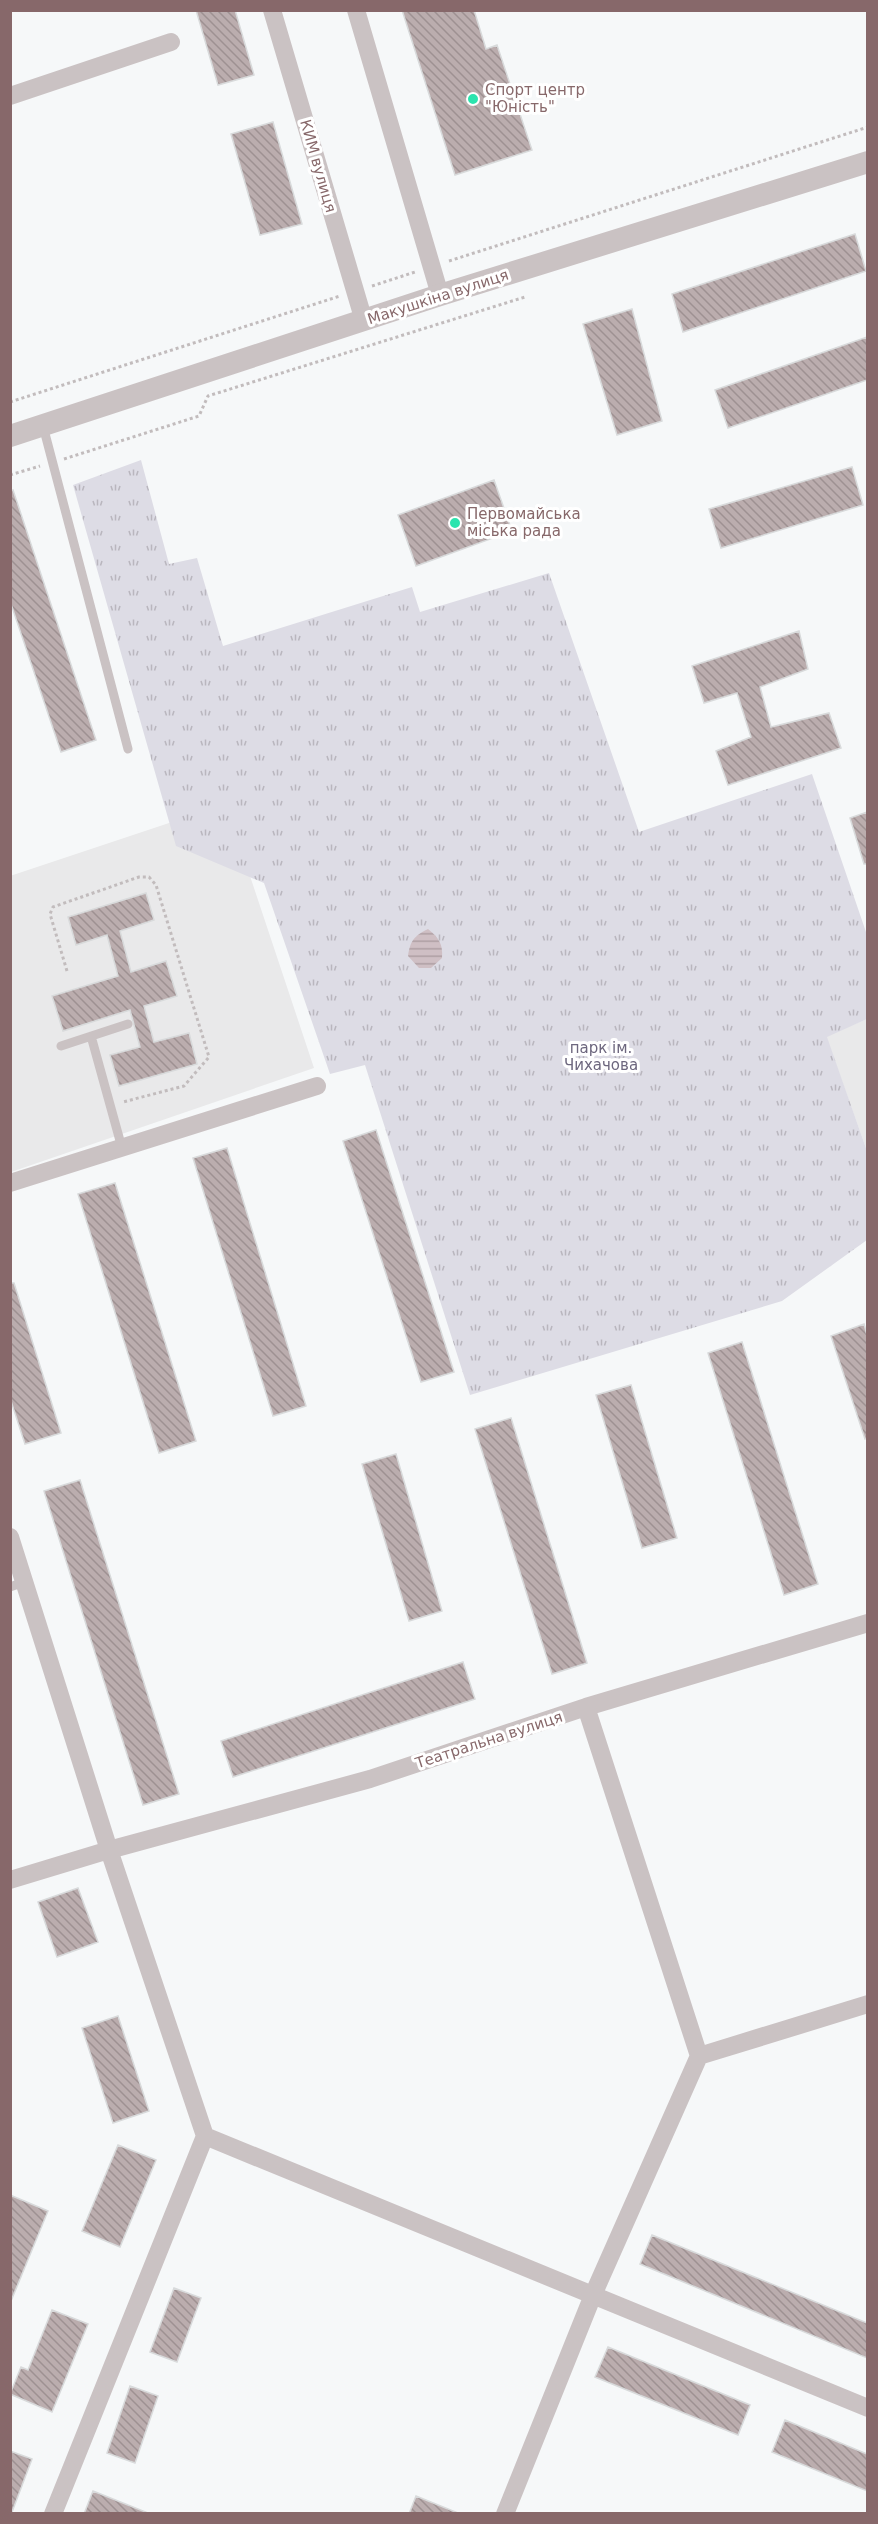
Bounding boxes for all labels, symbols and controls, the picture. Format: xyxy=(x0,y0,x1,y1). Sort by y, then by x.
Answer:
place label: Спорт центр "Юність" xyxy=(485,81,585,116)
marker: Спорт центр "Юність" xyxy=(466,92,480,106)
street label: КИМ вулиця xyxy=(296,117,340,215)
street label: Макушкіна вулиця xyxy=(365,266,511,328)
place label: Первомайська міська рада xyxy=(467,505,581,540)
marker: Первомайська міська рада xyxy=(448,516,462,530)
park label: парк ім. Чихачова xyxy=(564,1039,638,1074)
street label: Театральна вулиця xyxy=(412,1708,565,1773)

